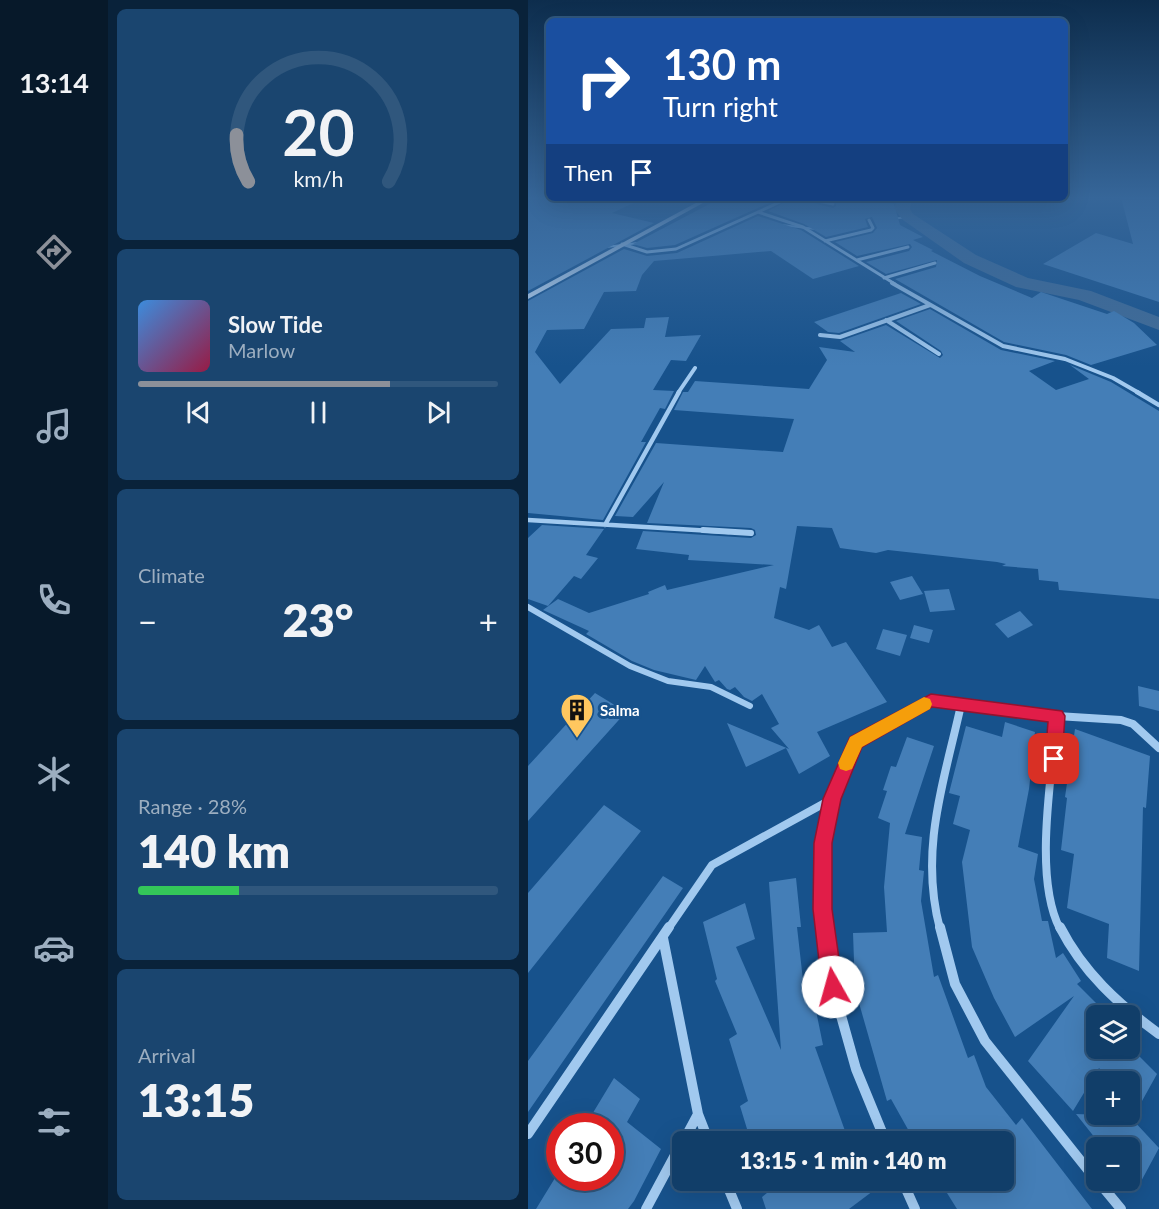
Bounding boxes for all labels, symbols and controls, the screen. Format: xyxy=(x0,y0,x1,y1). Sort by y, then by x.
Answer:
text: 130 m xyxy=(663,39,781,89)
icon: right xyxy=(564,42,642,120)
text: 13:14 xyxy=(19,66,89,99)
text: Turn right xyxy=(663,90,778,123)
text: 20 xyxy=(282,94,354,169)
icon: arrive xyxy=(625,156,658,189)
text: Then xyxy=(564,159,613,186)
text: km/h xyxy=(293,166,343,192)
icon: directions xyxy=(33,231,75,273)
text: Slow Tide xyxy=(228,311,323,338)
text: Marlow xyxy=(228,338,295,362)
icon: previous xyxy=(182,396,215,429)
icon: pause xyxy=(302,396,335,429)
icon: next xyxy=(422,396,455,429)
icon: music xyxy=(33,405,75,447)
text: Climate xyxy=(138,563,205,587)
icon: phone xyxy=(33,579,75,621)
text: 23° xyxy=(283,593,353,647)
text: − xyxy=(138,601,157,641)
text: + xyxy=(479,601,498,641)
building icon: Salma xyxy=(559,692,595,739)
place label: Salma xyxy=(600,701,640,719)
pin xyxy=(1028,733,1079,784)
icon: arrive xyxy=(1037,742,1070,775)
icon: climate xyxy=(33,753,75,795)
text: Range · 28% xyxy=(138,794,247,818)
text: 140 km xyxy=(138,824,290,878)
icon: car xyxy=(33,927,75,969)
position arrow xyxy=(801,955,865,1019)
map controls xyxy=(1086,1005,1140,1191)
button: layers xyxy=(1086,1005,1140,1059)
text: Arrival xyxy=(138,1043,196,1067)
button: + xyxy=(1086,1071,1140,1125)
text: 13:15 xyxy=(138,1073,254,1127)
icon: filters xyxy=(33,1101,75,1143)
speed limit sign: 30 xyxy=(546,1113,624,1191)
button: − xyxy=(1086,1137,1140,1191)
text: 13:15 · 1 min · 140 m xyxy=(740,1147,946,1174)

